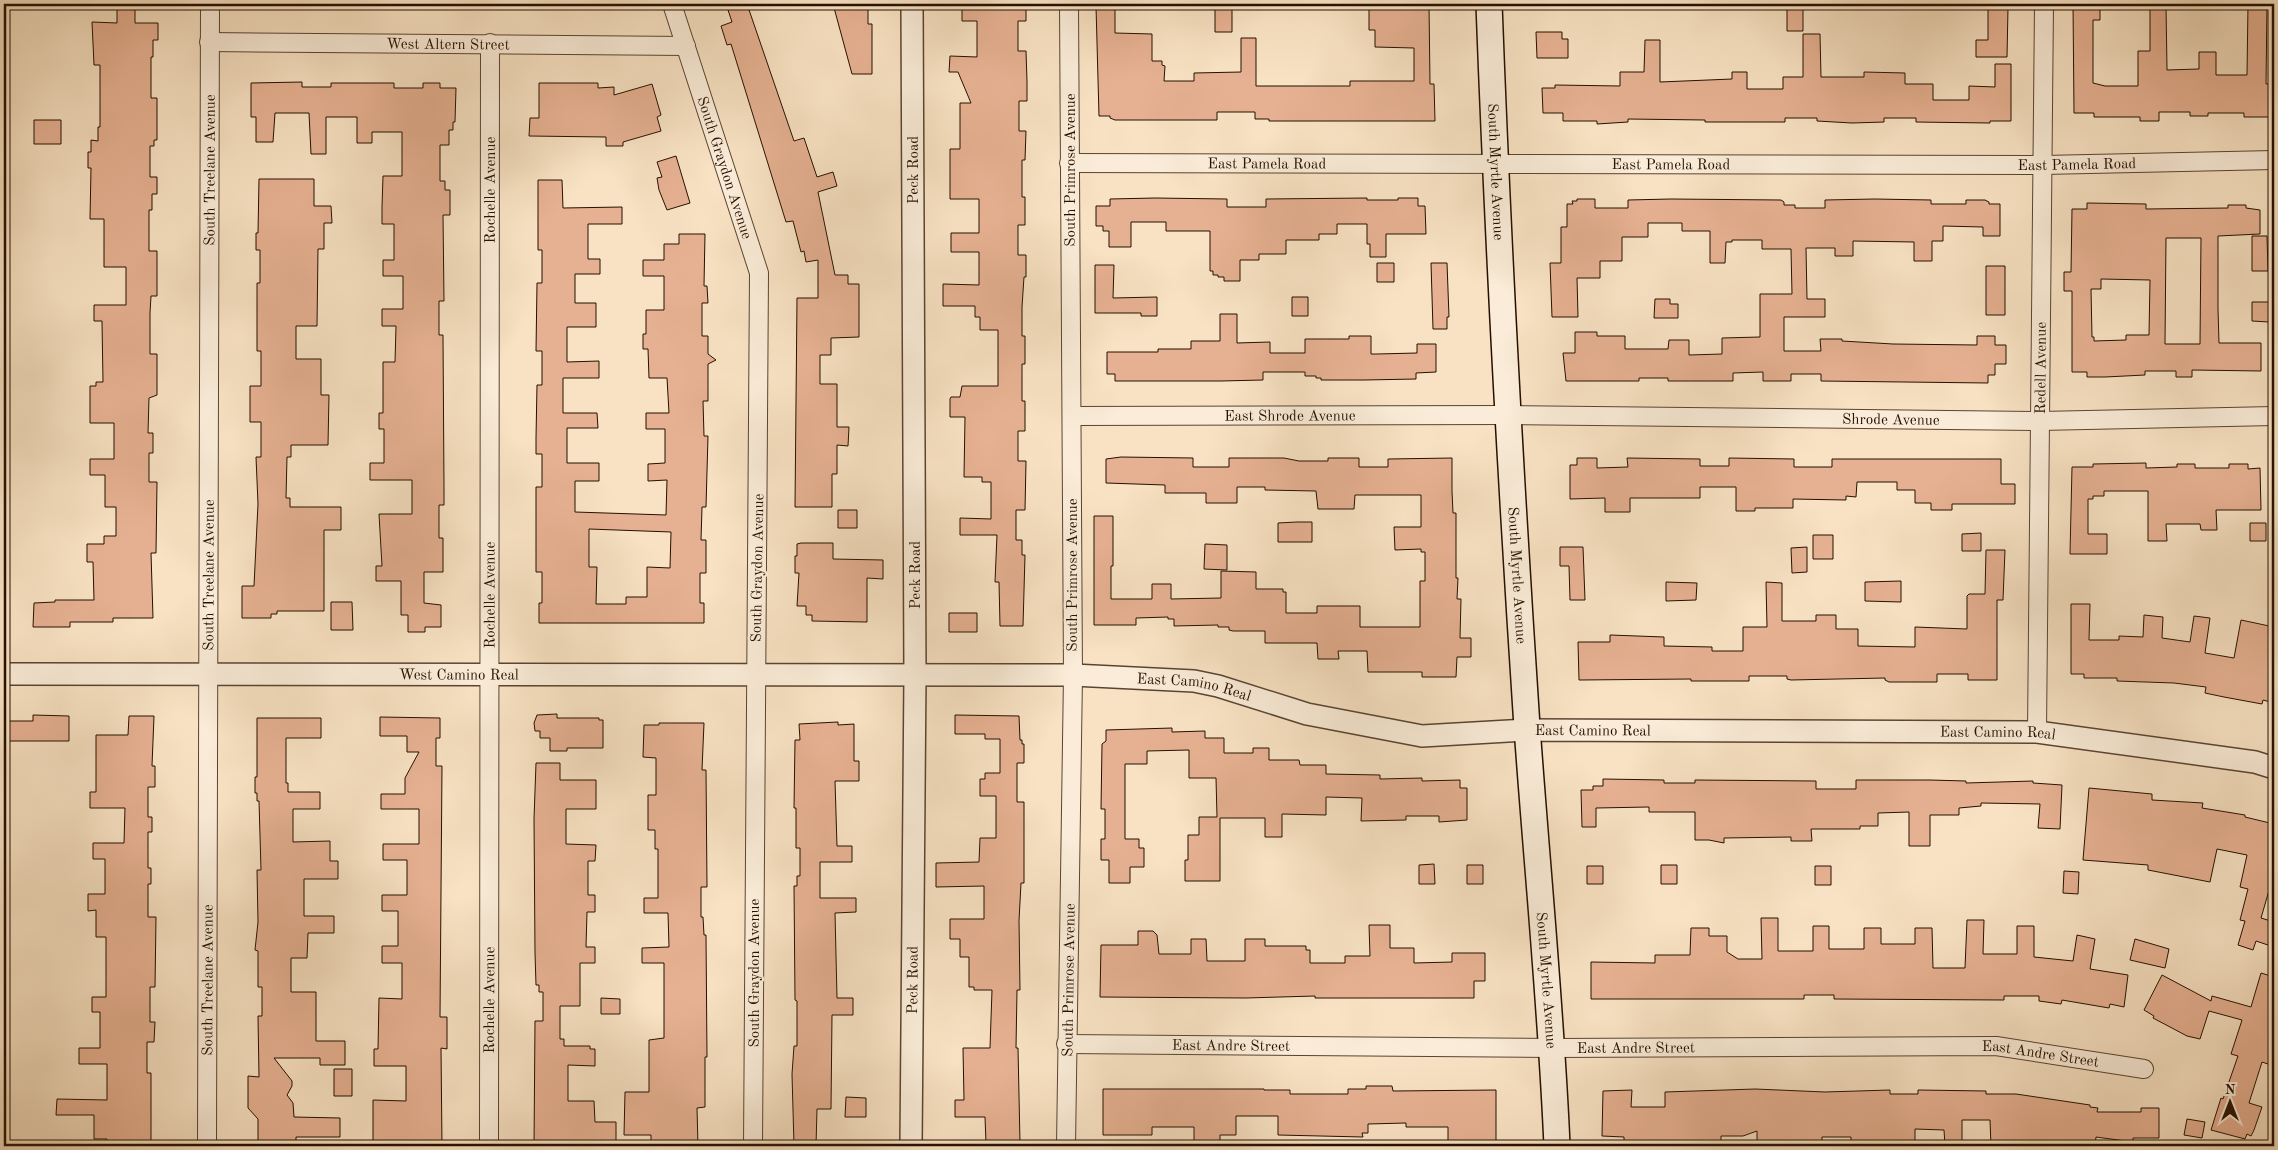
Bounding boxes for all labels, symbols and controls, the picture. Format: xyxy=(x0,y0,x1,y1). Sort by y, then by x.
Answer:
street label: West Altern Street xyxy=(386,37,510,54)
street label: South Primrose Avenue xyxy=(1064,93,1079,247)
street label: South Treelane Avenue xyxy=(203,94,219,246)
street label: South Graydon Avenue xyxy=(693,95,754,241)
street label: South Myrtle Avenue xyxy=(1484,103,1505,241)
street label: Peck Road xyxy=(907,136,922,204)
street label: Rochelle Avenue xyxy=(484,137,499,243)
street label: East Pamela Road xyxy=(1208,157,1327,173)
street label: East Pamela Road xyxy=(2018,157,2137,174)
street label: East Pamela Road xyxy=(1612,158,1731,173)
street label: Redell Avenue xyxy=(2034,322,2050,414)
street label: East Shrode Avenue xyxy=(1224,409,1356,425)
street label: Shrode Avenue xyxy=(1842,413,1940,429)
street label: South Graydon Avenue xyxy=(750,493,767,643)
street label: South Primrose Avenue xyxy=(1066,498,1081,652)
street label: South Treelane Avenue xyxy=(202,499,218,651)
street label: South Myrtle Avenue xyxy=(1504,506,1528,644)
street label: Peck Road xyxy=(909,541,924,609)
street label: Rochelle Avenue xyxy=(483,542,499,648)
street label: West Camino Real xyxy=(399,668,519,683)
street label: East Camino Real xyxy=(1136,672,1253,705)
street label: East Camino Real xyxy=(1535,724,1651,739)
street label: East Camino Real xyxy=(1940,726,2056,743)
street label: South Graydon Avenue xyxy=(748,898,763,1047)
street label: South Primrose Avenue xyxy=(1061,903,1079,1057)
street label: South Treelane Avenue xyxy=(201,904,217,1056)
street label: South Myrtle Avenue xyxy=(1533,911,1558,1049)
street label: Peck Road xyxy=(906,946,922,1014)
street label: Rochelle Avenue xyxy=(483,947,498,1053)
street label: East Andre Street xyxy=(1172,1039,1290,1055)
street label: East Andre Street xyxy=(1982,1040,2100,1071)
street label: East Andre Street xyxy=(1577,1041,1695,1057)
north arrow xyxy=(2206,1078,2256,1128)
text: N xyxy=(2225,1083,2236,1097)

